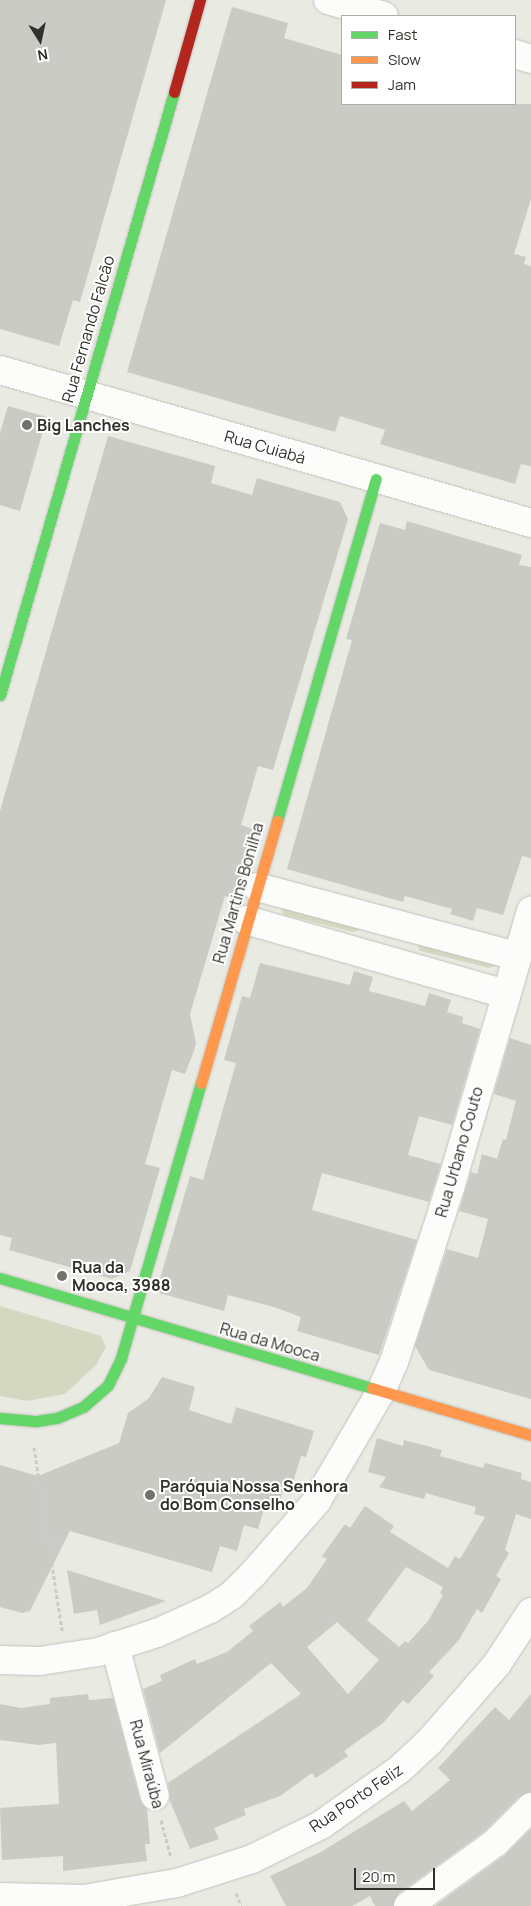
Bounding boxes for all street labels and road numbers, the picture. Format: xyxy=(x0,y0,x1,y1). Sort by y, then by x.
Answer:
street label: Rua Fernando Falcão xyxy=(58,253,118,405)
street label: Rua Cuiabá xyxy=(222,426,308,468)
street label: Rua Martins Bonilha xyxy=(209,820,267,966)
street label: Rua Urbano Couto xyxy=(431,1084,487,1220)
street label: Rua da Mooca xyxy=(218,1319,322,1365)
street label: Rua Miraúba xyxy=(126,1718,168,1810)
street label: Rua Porto Feliz xyxy=(306,1760,406,1836)

